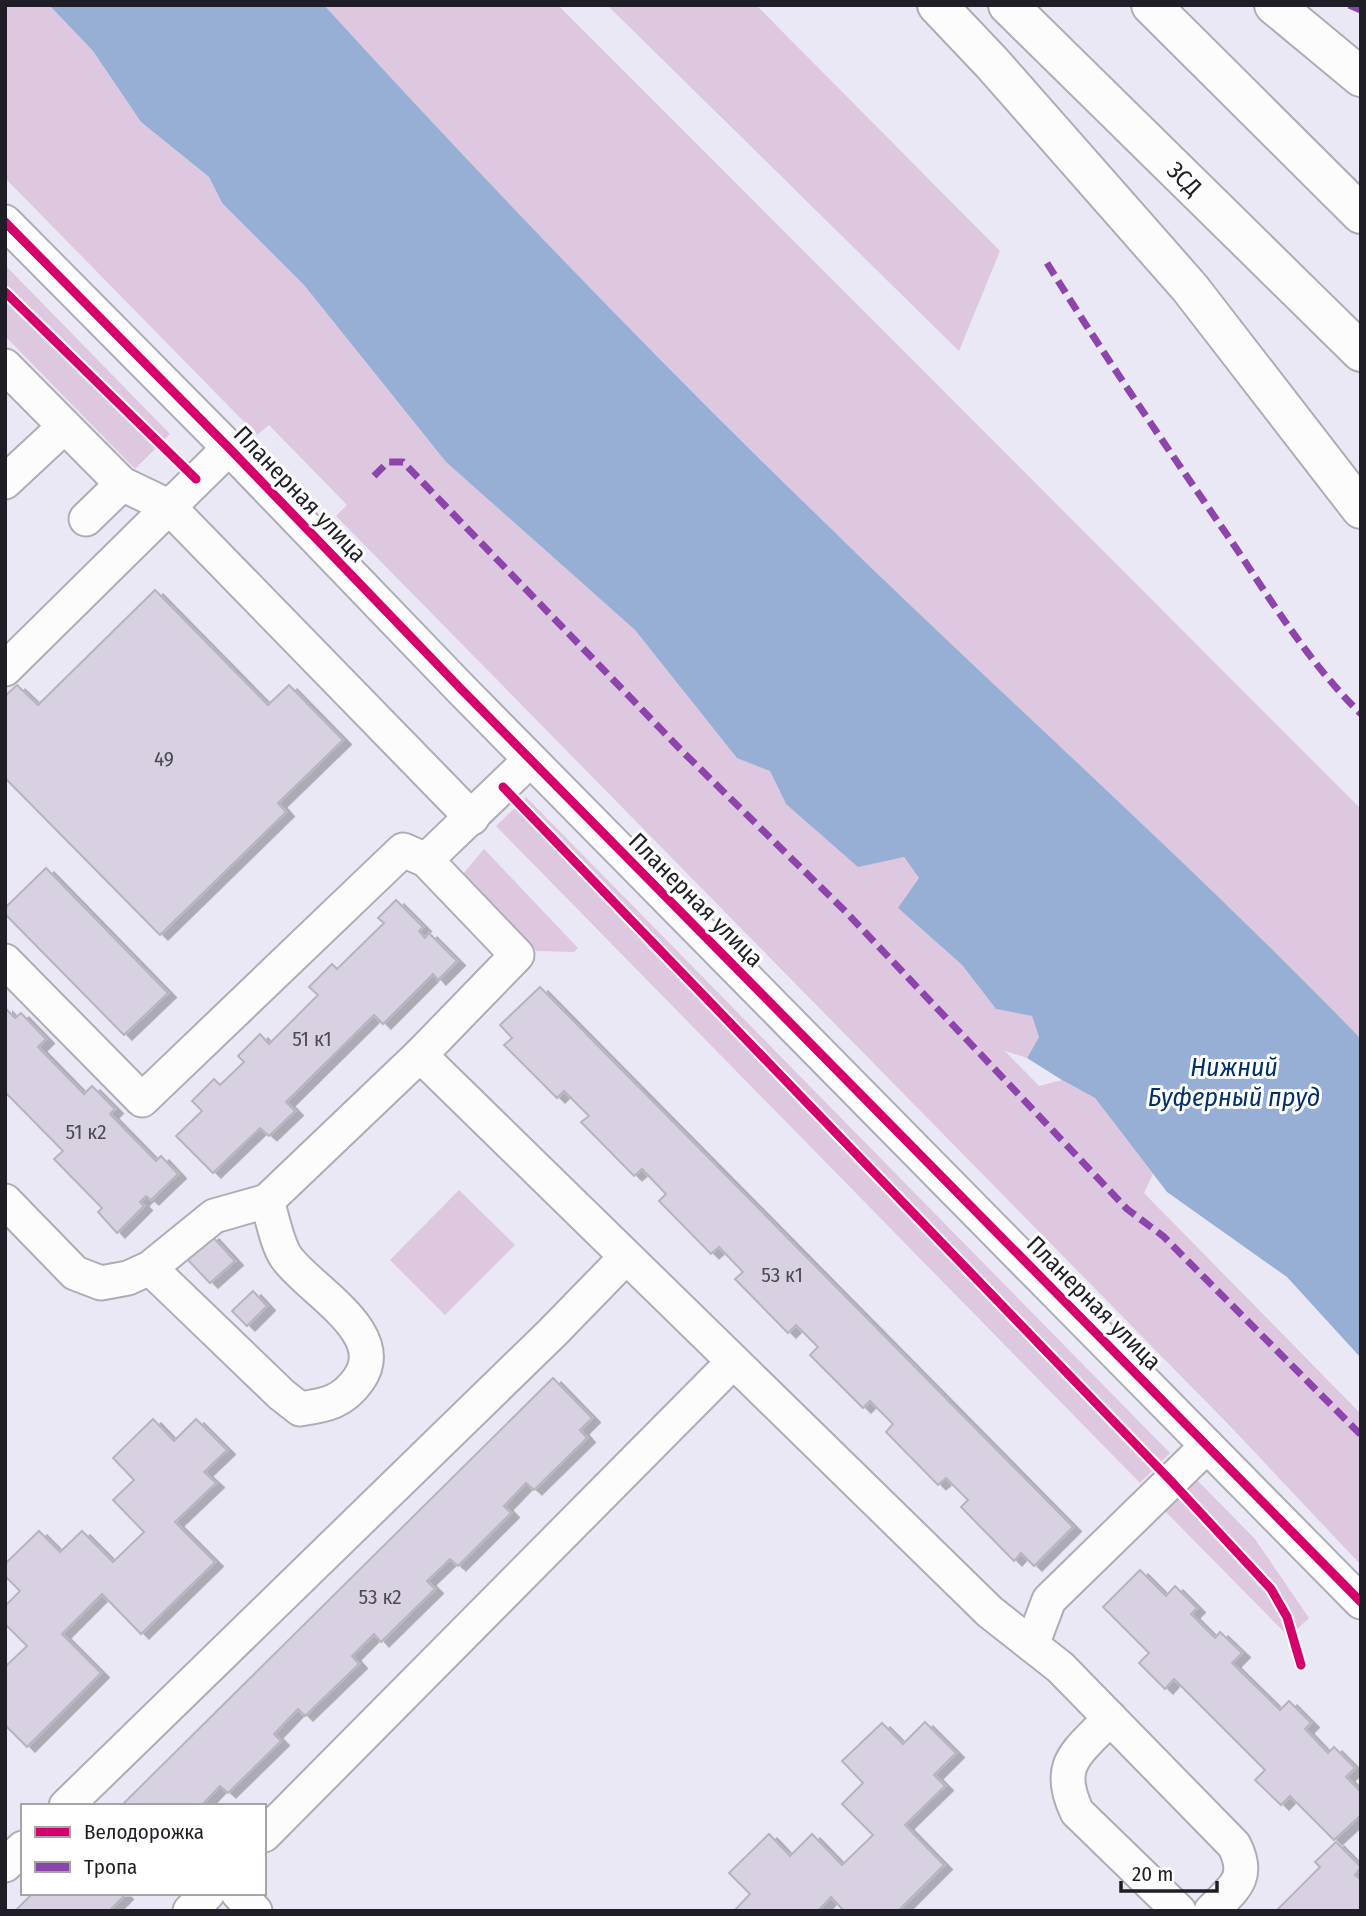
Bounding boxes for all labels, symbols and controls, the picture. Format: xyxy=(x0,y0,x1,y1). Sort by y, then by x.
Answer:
street label: ЗСД xyxy=(1161,156,1207,202)
street label: Планерная улица xyxy=(228,420,372,568)
house number: 49 xyxy=(154,746,174,772)
street label: Планерная улица xyxy=(623,827,769,973)
house number: 51 к1 xyxy=(292,1026,332,1052)
water label: Нижний Буферный пруд xyxy=(1148,1052,1320,1113)
house number: 51 к2 xyxy=(66,1119,106,1145)
street label: Планерная улица xyxy=(1021,1230,1167,1376)
house number: 53 к1 xyxy=(761,1262,803,1288)
house number: 53 к2 xyxy=(358,1584,402,1610)
legend xyxy=(21,1804,266,1895)
text: Велодорожка xyxy=(84,1819,204,1845)
scale bar xyxy=(1121,1850,1217,1894)
text: Тропа xyxy=(84,1854,137,1880)
text: 20 m xyxy=(1132,1861,1173,1887)

